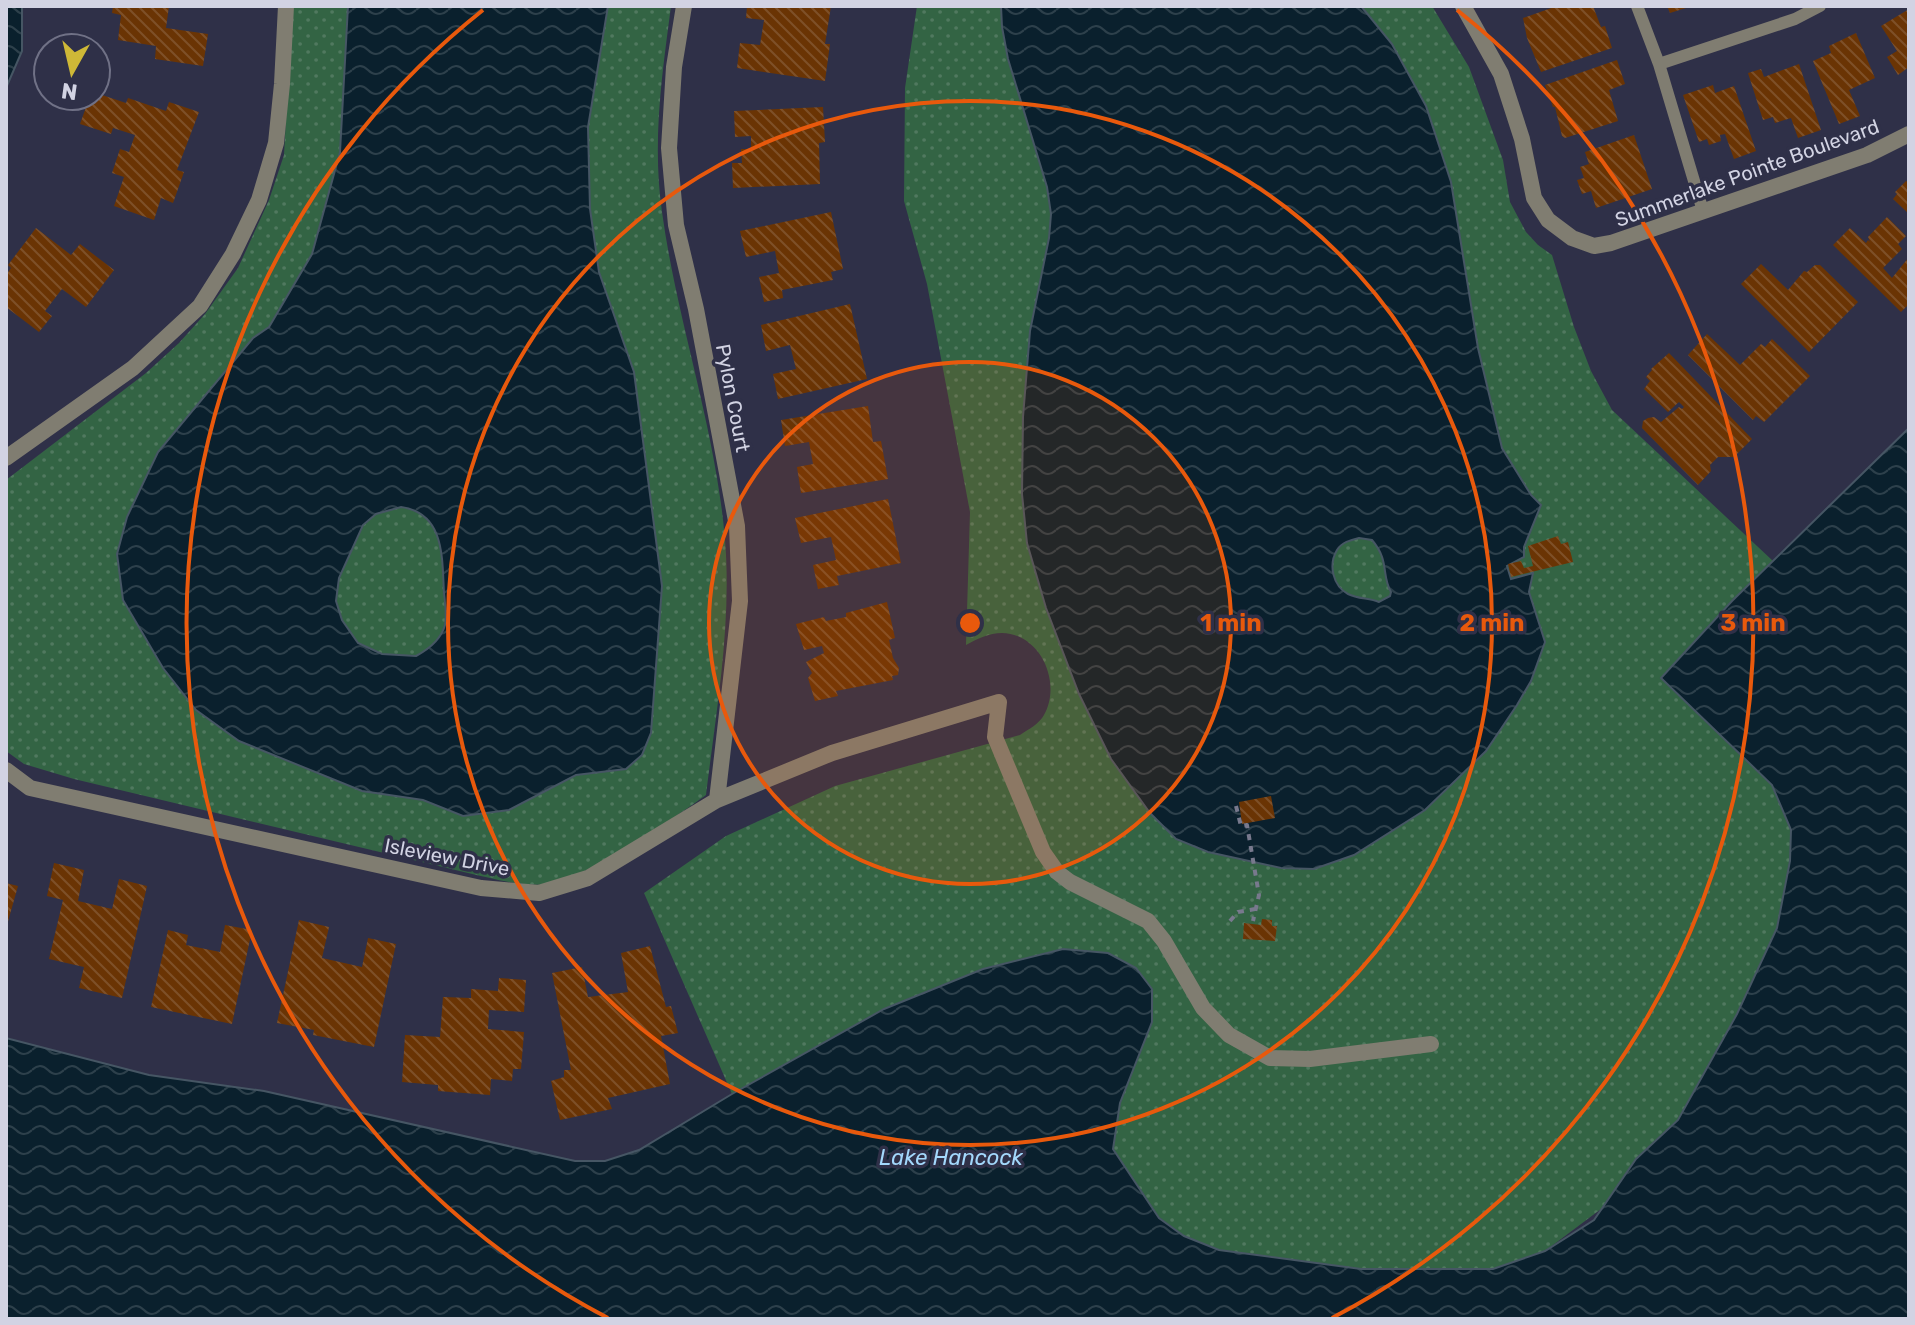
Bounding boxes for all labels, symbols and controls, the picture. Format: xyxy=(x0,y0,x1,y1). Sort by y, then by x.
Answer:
north arrow xyxy=(32,32,112,112)
text: N xyxy=(60,77,79,106)
street label: Summerlake Pointe Boulevard xyxy=(1612,114,1882,232)
street label: Pylon Court xyxy=(711,342,755,454)
centre of rings xyxy=(956,609,984,637)
text: 1 min xyxy=(1200,609,1262,637)
text: 2 min xyxy=(1460,609,1525,637)
text: 3 min xyxy=(1720,609,1786,637)
street label: Isleview Drive xyxy=(382,833,512,881)
water label: Lake Hancock xyxy=(879,1144,1024,1171)

